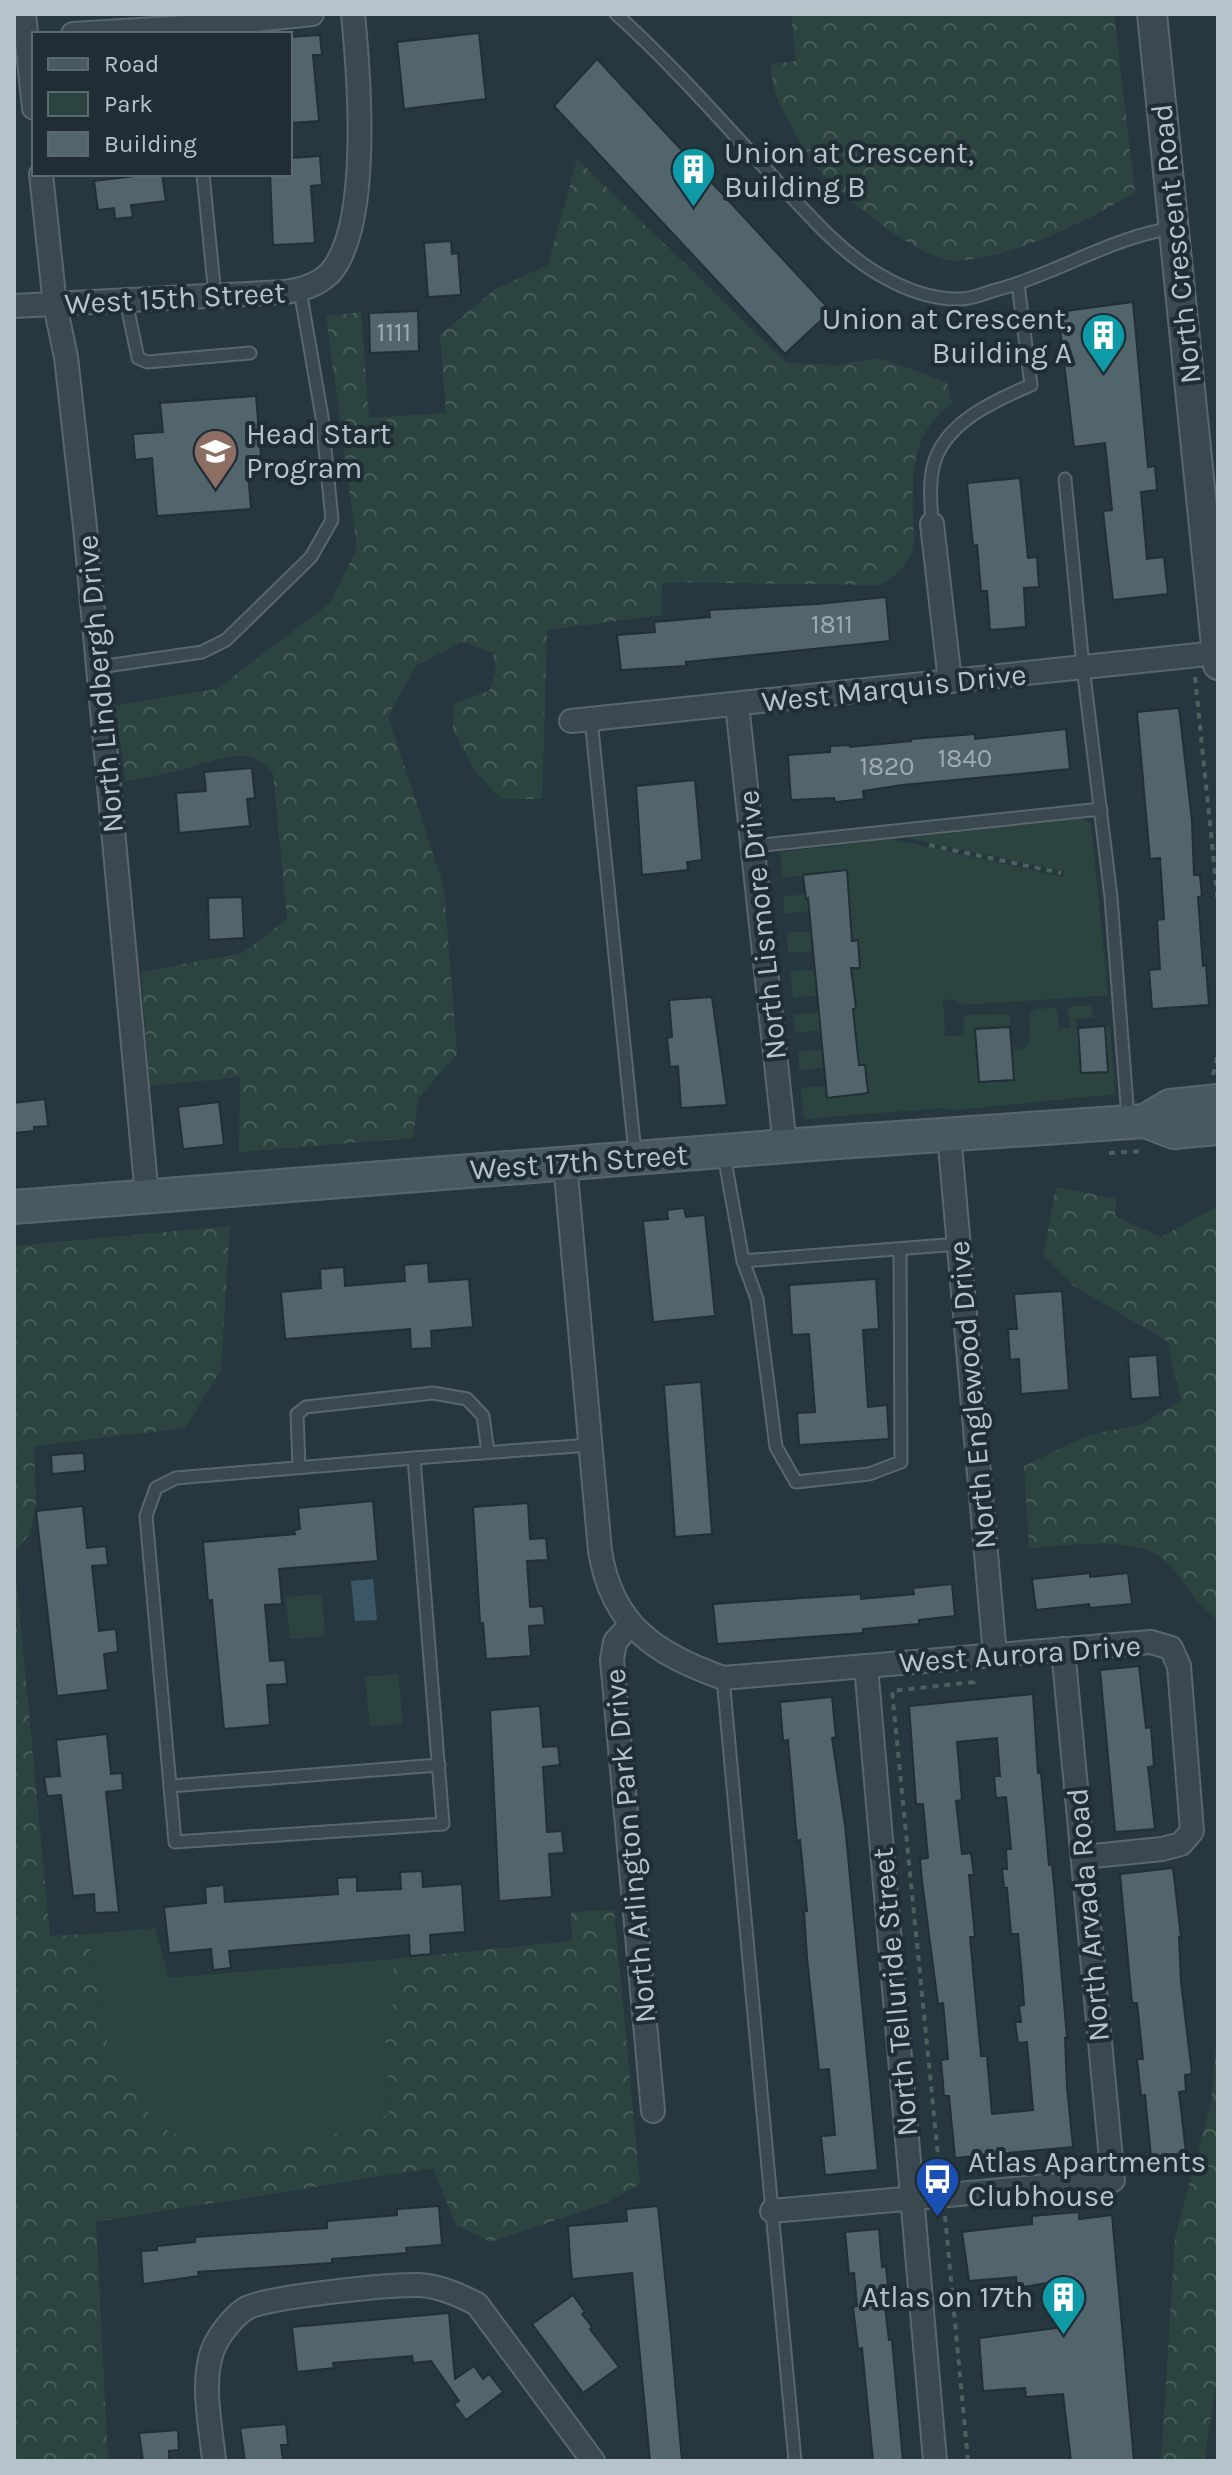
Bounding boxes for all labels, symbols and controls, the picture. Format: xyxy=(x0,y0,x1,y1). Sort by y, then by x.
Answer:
legend xyxy=(32,32,292,176)
text: Road xyxy=(104,50,159,78)
text: Park xyxy=(104,90,153,118)
street label: North Crescent Road xyxy=(1143,102,1209,386)
text: Building xyxy=(104,130,197,158)
place label: Union at Crescent, Building B xyxy=(724,135,974,205)
building icon: Union at Crescent, Building B xyxy=(669,146,717,209)
street label: West 15th Street xyxy=(64,274,286,322)
place label: Union at Crescent, Building A xyxy=(822,301,1072,371)
building icon: Union at Crescent, Building A xyxy=(1079,312,1127,375)
house number: 1111 xyxy=(377,317,411,348)
place label: Head Start Program xyxy=(246,416,391,486)
school or university icon: Head Start Program xyxy=(191,427,239,490)
street label: North Lindbergh Drive xyxy=(69,534,131,834)
house number: 1811 xyxy=(811,609,853,640)
street label: West Marquis Drive xyxy=(760,656,1028,720)
house number: 1840 xyxy=(938,743,992,774)
house number: 1820 xyxy=(859,751,915,782)
street label: North Lismore Drive xyxy=(730,788,794,1062)
street label: West 17th Street xyxy=(469,1136,689,1188)
street label: North Englewood Drive xyxy=(941,1239,1003,1551)
street label: West Aurora Drive xyxy=(898,1628,1142,1680)
street label: North Arlington Park Drive xyxy=(597,1667,663,2025)
street label: North Arvada Road xyxy=(1059,1787,1117,2043)
street label: North Telluride Street xyxy=(864,1846,926,2138)
place label: Atlas Apartments Clubhouse xyxy=(968,2144,1206,2214)
bus stop icon: Atlas Apartments Clubhouse xyxy=(913,2155,961,2218)
building icon: Atlas on 17th xyxy=(1040,2273,1088,2336)
place label: Atlas on 17th xyxy=(862,2279,1033,2315)

